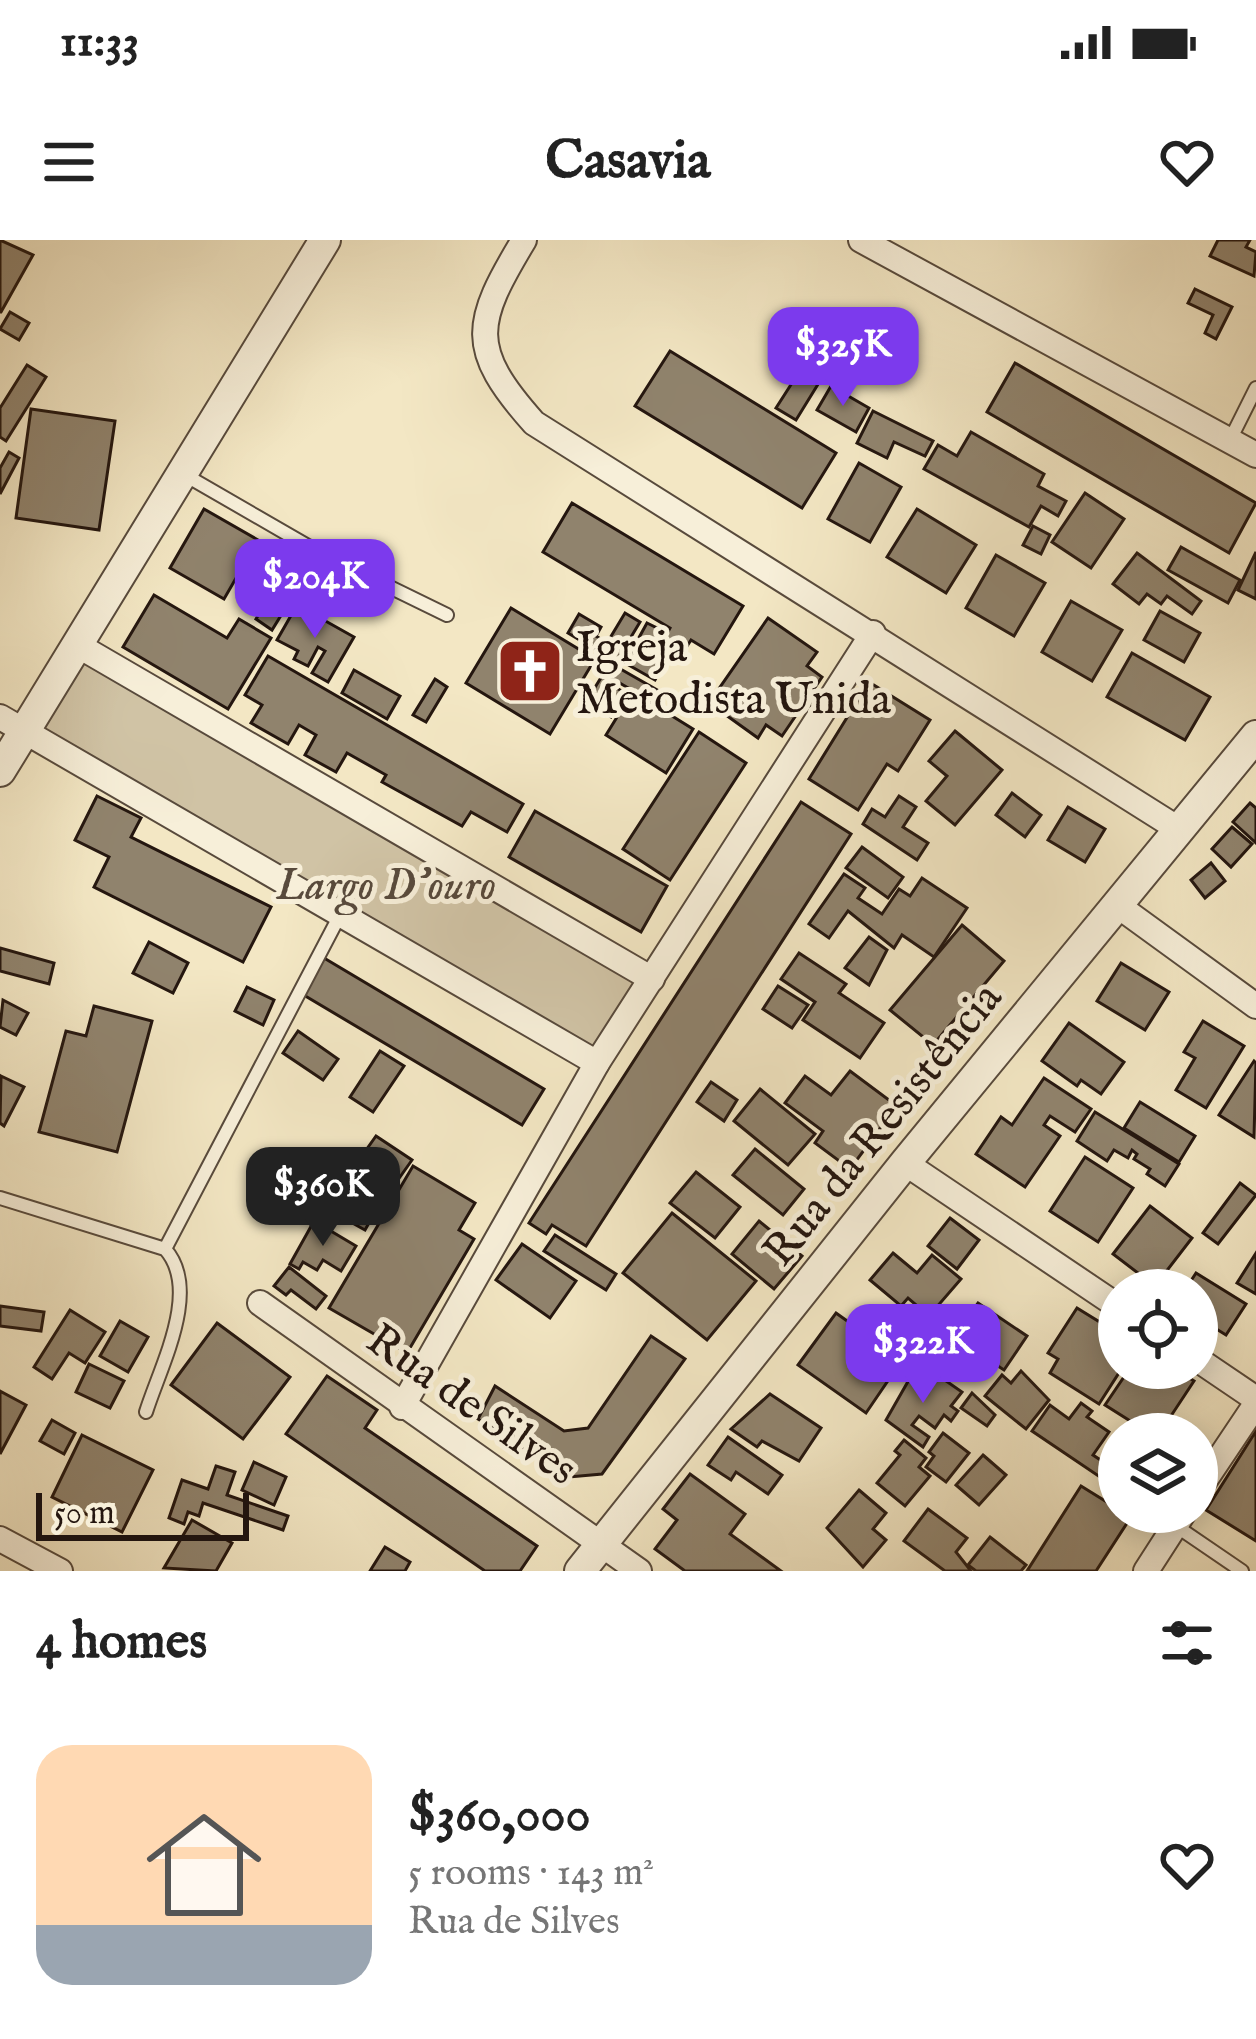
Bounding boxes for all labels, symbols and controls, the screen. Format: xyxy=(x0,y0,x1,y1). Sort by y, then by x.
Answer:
text: 11:33 xyxy=(60,14,139,71)
text: Casavia xyxy=(545,128,711,197)
icon: menu xyxy=(36,129,102,195)
icon: heart xyxy=(1154,129,1220,195)
pin: $325K xyxy=(759,307,927,409)
text: $325K xyxy=(795,321,891,370)
pin: $204K xyxy=(231,539,399,641)
text: $204K xyxy=(262,553,368,602)
place label: Igreja Metodista Unida xyxy=(576,620,891,729)
church icon: Igreja Metodista Unida xyxy=(495,636,565,706)
park label: Largo D'ouro xyxy=(275,858,496,916)
street label: Rua da Resistência xyxy=(752,971,1016,1279)
pin: $360K xyxy=(239,1147,407,1249)
text: $360K xyxy=(273,1161,373,1210)
map controls xyxy=(1098,1269,1218,1533)
button: locate xyxy=(1098,1269,1218,1389)
pin: $322K xyxy=(839,1304,1007,1406)
street label: Rua de Silves xyxy=(355,1312,587,1499)
text: $322K xyxy=(873,1318,973,1367)
button: layers xyxy=(1098,1413,1218,1533)
scale bar xyxy=(36,1487,249,1540)
text: 50 m xyxy=(54,1493,115,1535)
icon: filters xyxy=(1154,1610,1220,1676)
text: 4 homes xyxy=(36,1611,207,1676)
text: $360,000 xyxy=(408,1784,591,1849)
icon: home xyxy=(132,1793,276,1937)
icon: heart xyxy=(1154,1832,1220,1898)
text: 5 rooms · 143 m² xyxy=(408,1849,654,1898)
text: Rua de Silves xyxy=(408,1898,620,1947)

